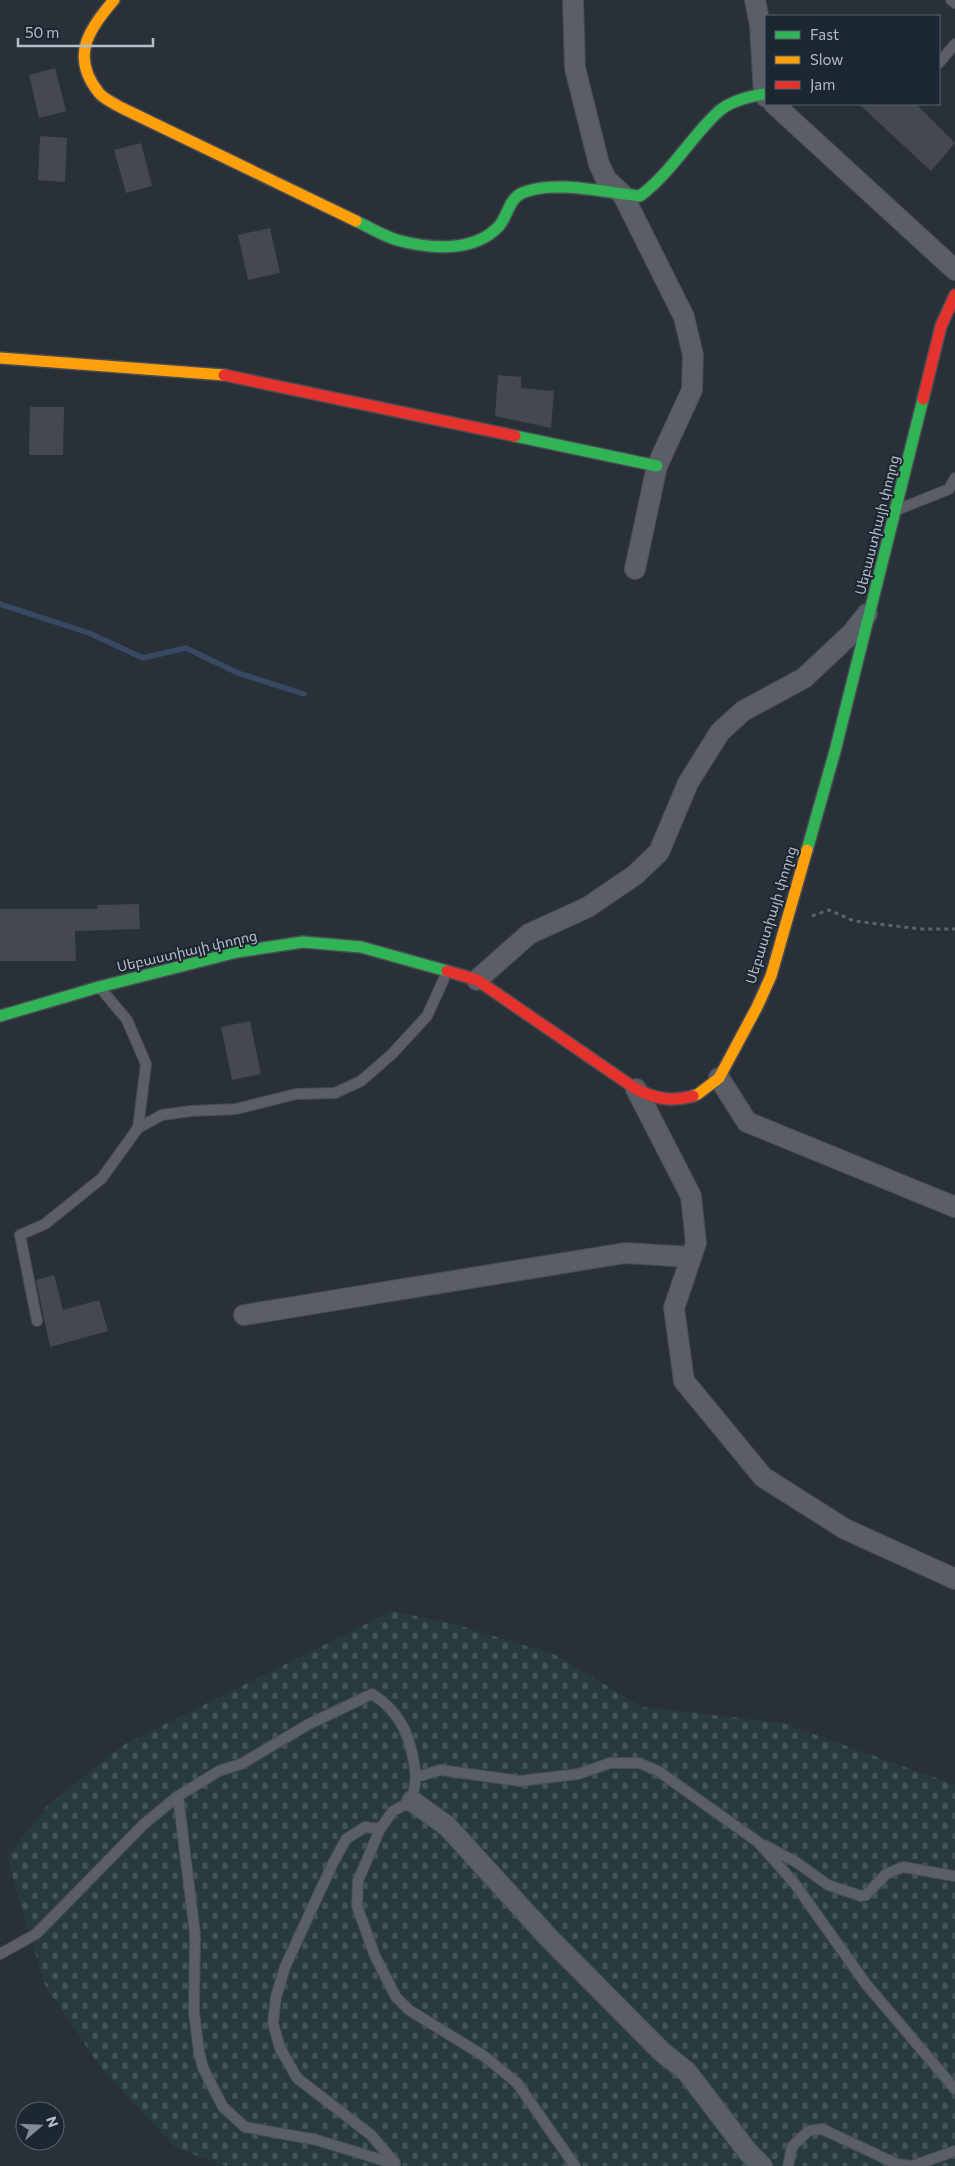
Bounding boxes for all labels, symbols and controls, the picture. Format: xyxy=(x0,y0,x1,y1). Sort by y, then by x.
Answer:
scale bar xyxy=(18,15,152,47)
legend xyxy=(765,15,940,105)
text: 50 m xyxy=(25,23,59,41)
text: Fast xyxy=(810,25,839,43)
text: Slow xyxy=(810,50,843,68)
text: Jam xyxy=(810,75,835,93)
street label: Սեբաստիայի փողոց xyxy=(851,453,902,596)
street label: Սեբաստիայի փողոց xyxy=(741,844,800,986)
street label: Սեբաստիայի փողոց xyxy=(115,926,259,975)
north arrow xyxy=(15,2101,65,2151)
text: N xyxy=(43,2114,63,2129)

